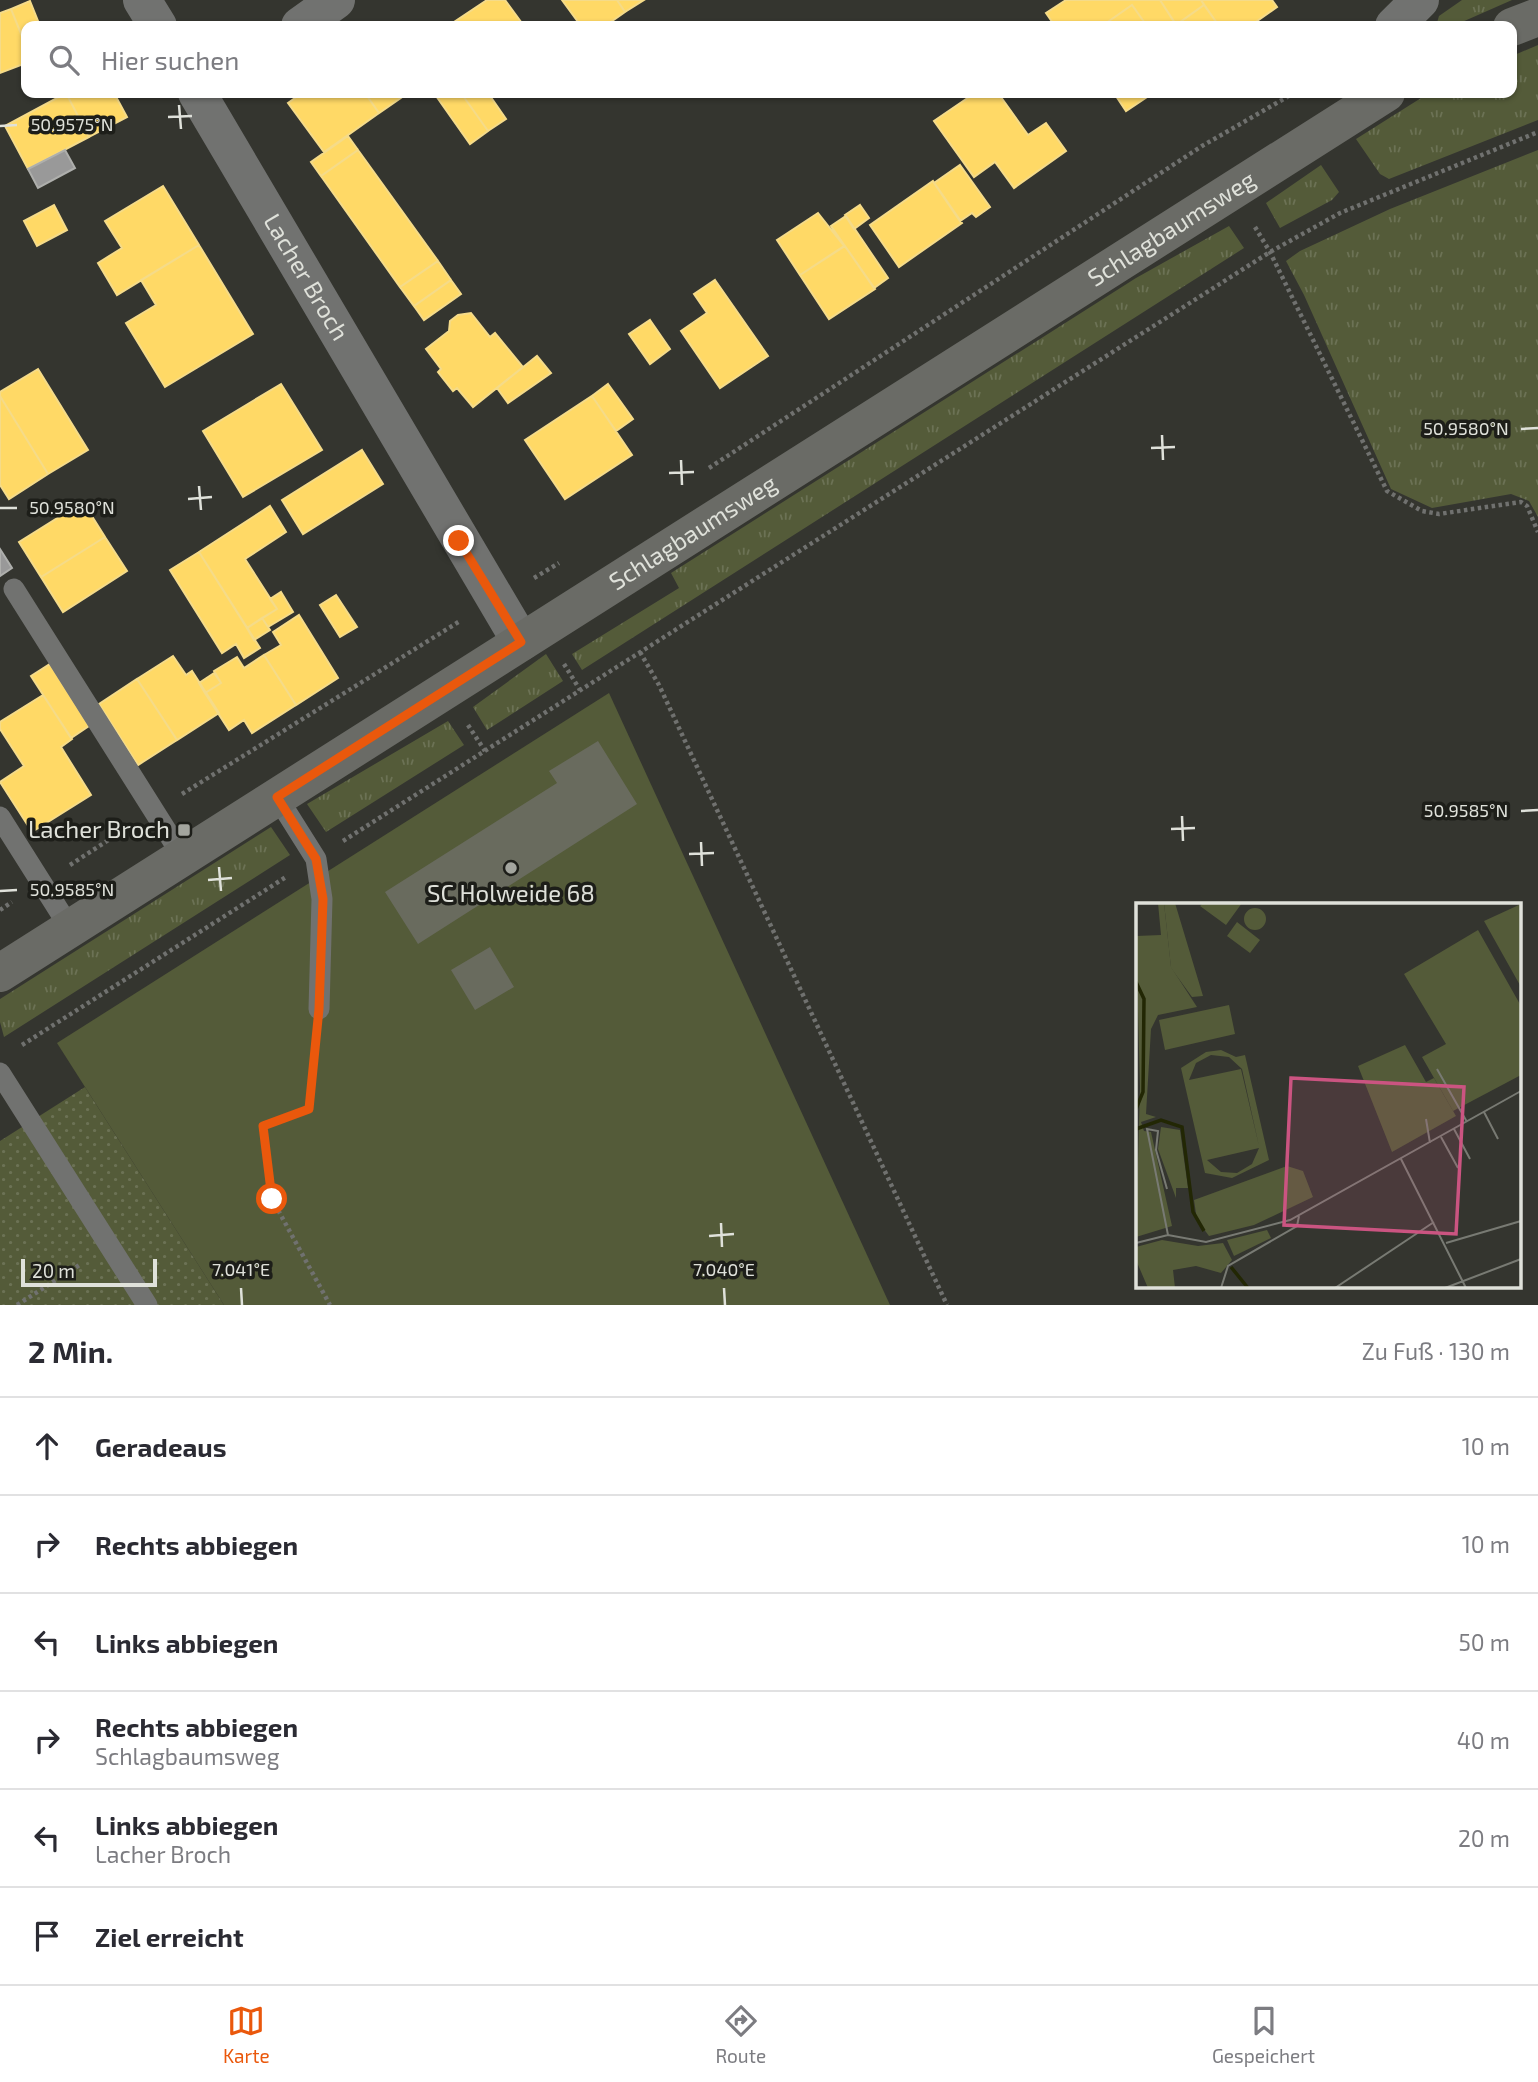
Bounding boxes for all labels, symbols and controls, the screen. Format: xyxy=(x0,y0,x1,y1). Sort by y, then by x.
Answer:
search box xyxy=(21,21,1517,98)
icon: search xyxy=(45,41,83,79)
text: Hier suchen xyxy=(101,44,239,75)
text: 50.9575°N xyxy=(31,113,113,135)
street label: Schlagbaumsweg xyxy=(1082,164,1260,292)
street label: Lacher Broch xyxy=(258,208,356,345)
text: 50.9580°N xyxy=(1423,417,1509,439)
street label: Schlagbaumsweg xyxy=(603,468,781,596)
text: 50.9580°N xyxy=(29,496,115,518)
route end xyxy=(443,525,474,556)
text: 50.9585°N xyxy=(1424,799,1508,821)
place label: Lacher Broch xyxy=(28,814,170,843)
marker: Lacher Broch xyxy=(176,822,192,838)
marker: SC Holweide 68 xyxy=(503,860,519,876)
text: 50.9585°N xyxy=(30,878,114,900)
place label: SC Holweide 68 xyxy=(427,878,595,907)
inset map xyxy=(1136,903,1520,1288)
route start xyxy=(256,1183,287,1214)
scale bar xyxy=(21,1256,158,1288)
text: 7.041°E xyxy=(212,1258,270,1280)
text: 7.040°E xyxy=(693,1258,755,1280)
text: 20 m xyxy=(32,1259,75,1282)
text: 2 Min. xyxy=(28,1333,113,1369)
text: Zu Fuß · 130 m xyxy=(1362,1337,1510,1365)
icon: ahead xyxy=(28,1427,66,1465)
text: Geradeaus xyxy=(95,1431,227,1462)
text: 10 m xyxy=(1462,1432,1510,1460)
icon: right xyxy=(28,1525,66,1563)
text: Rechts abbiegen xyxy=(95,1529,298,1560)
text: 10 m xyxy=(1462,1530,1510,1558)
icon: left xyxy=(28,1623,66,1661)
text: Links abbiegen xyxy=(95,1627,279,1658)
text: 50 m xyxy=(1459,1628,1510,1656)
text: Rechts abbiegen xyxy=(95,1711,298,1742)
icon: right xyxy=(28,1721,66,1759)
text: 40 m xyxy=(1457,1726,1510,1754)
text: Schlagbaumsweg xyxy=(95,1742,280,1770)
text: Links abbiegen xyxy=(95,1809,279,1840)
icon: left xyxy=(28,1819,66,1857)
text: 20 m xyxy=(1458,1824,1510,1852)
text: Lacher Broch xyxy=(95,1840,231,1868)
icon: arrive xyxy=(28,1917,66,1955)
text: Ziel erreicht xyxy=(95,1921,244,1952)
tab: Karte xyxy=(223,2002,270,2067)
tab: Route xyxy=(715,2002,766,2067)
tab: Gespeichert xyxy=(1212,2002,1315,2067)

